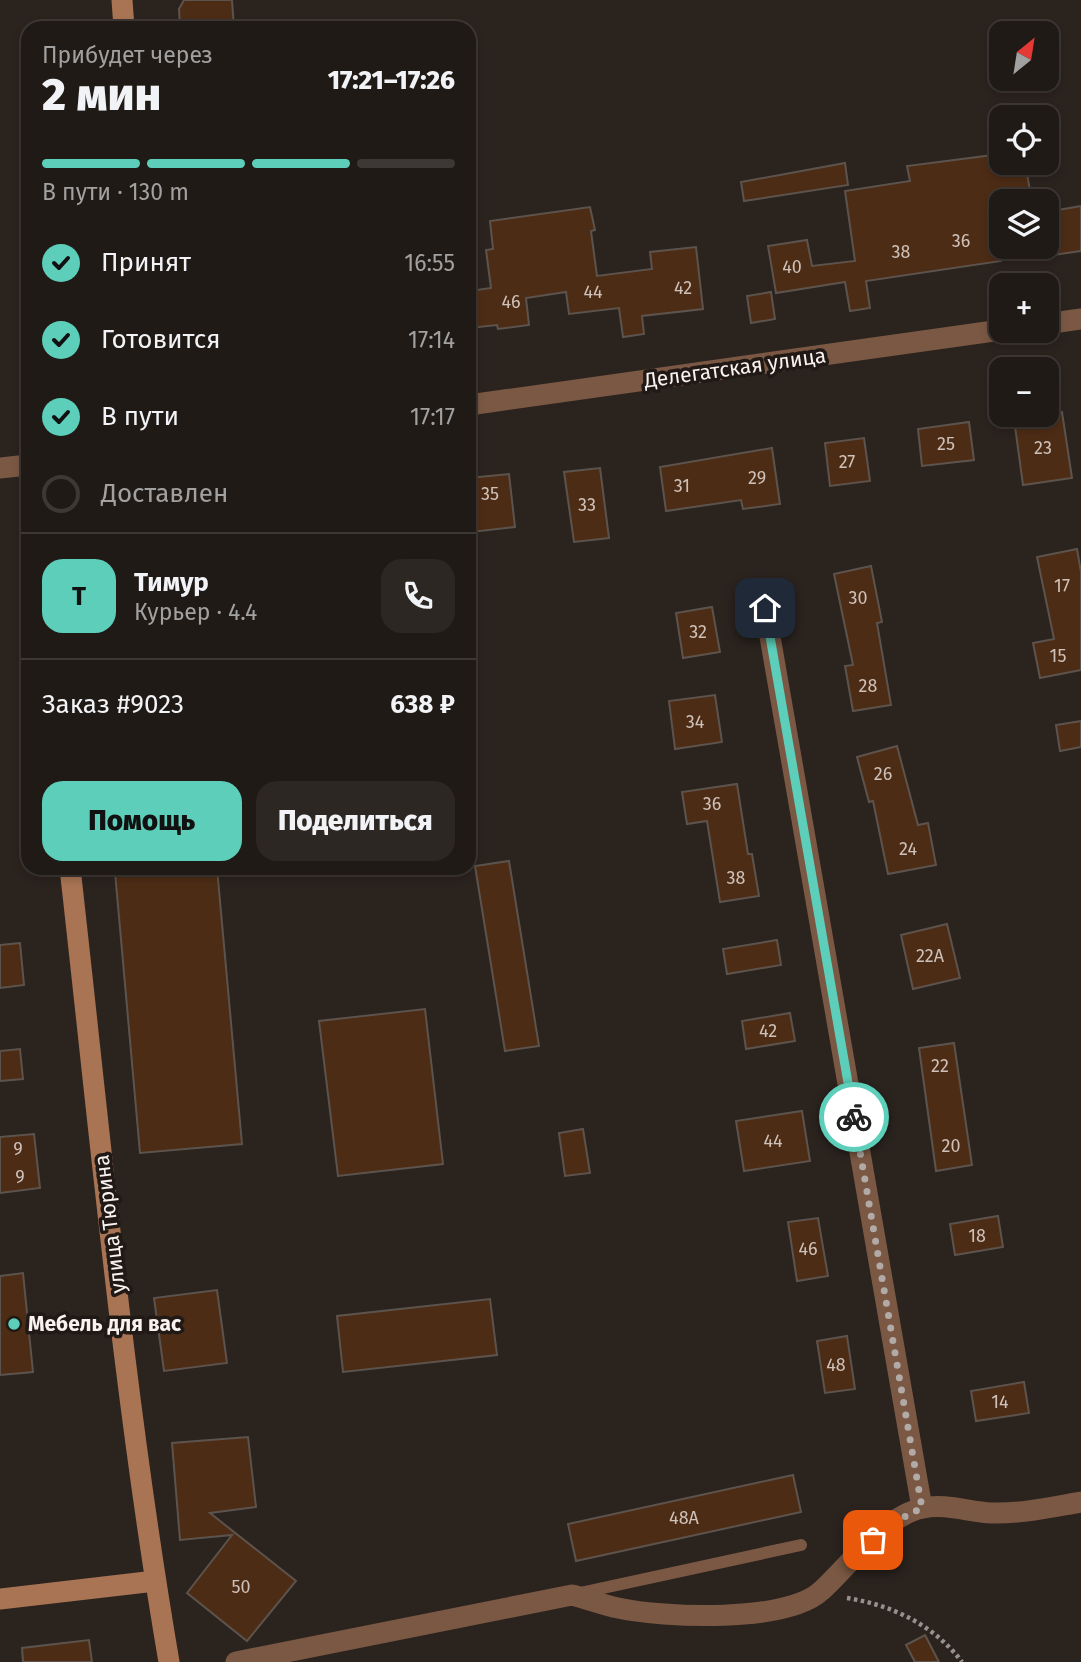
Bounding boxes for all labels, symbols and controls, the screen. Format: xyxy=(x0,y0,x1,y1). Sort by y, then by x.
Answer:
north arrow xyxy=(989,21,1059,91)
map controls xyxy=(989,21,1059,427)
text: Прибудет через xyxy=(42,41,213,69)
text: 17:21–17:26 xyxy=(328,65,455,96)
text: 2 мин xyxy=(42,67,161,122)
button: locate xyxy=(989,105,1059,175)
text: В пути · 130 m xyxy=(42,178,189,206)
button: layers xyxy=(989,189,1059,259)
house number: 36 xyxy=(952,230,970,252)
house number: 38 xyxy=(892,241,911,263)
icon: check xyxy=(42,244,80,282)
text: Принят xyxy=(101,247,191,278)
text: 16:55 xyxy=(404,249,455,277)
house number: 40 xyxy=(782,256,802,278)
button: + xyxy=(989,273,1059,343)
house number: 42 xyxy=(674,277,692,299)
house number: 44 xyxy=(583,281,603,303)
house number: 46 xyxy=(501,291,521,313)
icon: check xyxy=(42,321,80,359)
text: Готовится xyxy=(101,324,221,355)
text: 17:14 xyxy=(408,326,455,354)
street label: Делегатская улица xyxy=(641,342,828,394)
button: − xyxy=(989,357,1059,427)
icon: check xyxy=(42,398,80,436)
text: В пути xyxy=(101,401,179,432)
text: 17:17 xyxy=(410,403,455,431)
house number: 25 xyxy=(937,433,955,455)
house number: 23 xyxy=(1034,437,1052,459)
house number: 27 xyxy=(839,451,855,473)
house number: 29 xyxy=(748,467,766,489)
house number: 31 xyxy=(674,475,690,497)
text: Доставлен xyxy=(101,478,228,509)
house number: 35 xyxy=(481,483,499,505)
house number: 33 xyxy=(578,494,596,516)
button: phone xyxy=(381,559,455,633)
text: Тимур xyxy=(134,567,209,598)
house number: 17 xyxy=(1054,575,1070,597)
pin xyxy=(735,578,795,638)
text: Т xyxy=(72,581,86,612)
house number: 30 xyxy=(848,587,868,609)
icon: home xyxy=(746,589,784,627)
text: Курьер · 4.4 xyxy=(134,598,257,626)
house number: 32 xyxy=(689,621,707,643)
house number: 15 xyxy=(1050,645,1066,667)
house number: 28 xyxy=(859,675,877,697)
text: Заказ #9023 xyxy=(42,689,184,720)
text: 638 ₽ xyxy=(390,689,455,720)
house number: 34 xyxy=(686,711,705,733)
house number: 26 xyxy=(874,763,892,785)
button: Помощь xyxy=(42,781,242,861)
button: Поделиться xyxy=(256,781,455,861)
house number: 36 xyxy=(703,793,721,815)
house number: 24 xyxy=(899,838,917,860)
house number: 38 xyxy=(727,867,746,889)
house number: 22А xyxy=(916,945,945,967)
house number: 42 xyxy=(759,1020,777,1042)
house number: 22 xyxy=(931,1055,949,1077)
courier xyxy=(819,1082,889,1152)
icon: bike xyxy=(835,1098,873,1136)
house number: 44 xyxy=(763,1130,783,1152)
house number: 20 xyxy=(942,1135,960,1157)
house number: 9 xyxy=(13,1138,23,1160)
street label: улица Тюрина xyxy=(89,1153,131,1295)
house number: 9 xyxy=(15,1166,25,1188)
house number: 18 xyxy=(968,1225,986,1247)
house number: 46 xyxy=(798,1238,818,1260)
place label: Мебель для вас xyxy=(28,1311,181,1337)
marker: Мебель для вас xyxy=(6,1316,22,1332)
house number: 48 xyxy=(826,1354,846,1376)
house number: 14 xyxy=(991,1391,1009,1413)
house number: 48А xyxy=(669,1507,700,1529)
pin xyxy=(843,1510,903,1570)
icon: bag xyxy=(854,1521,892,1559)
house number: 50 xyxy=(231,1576,251,1598)

